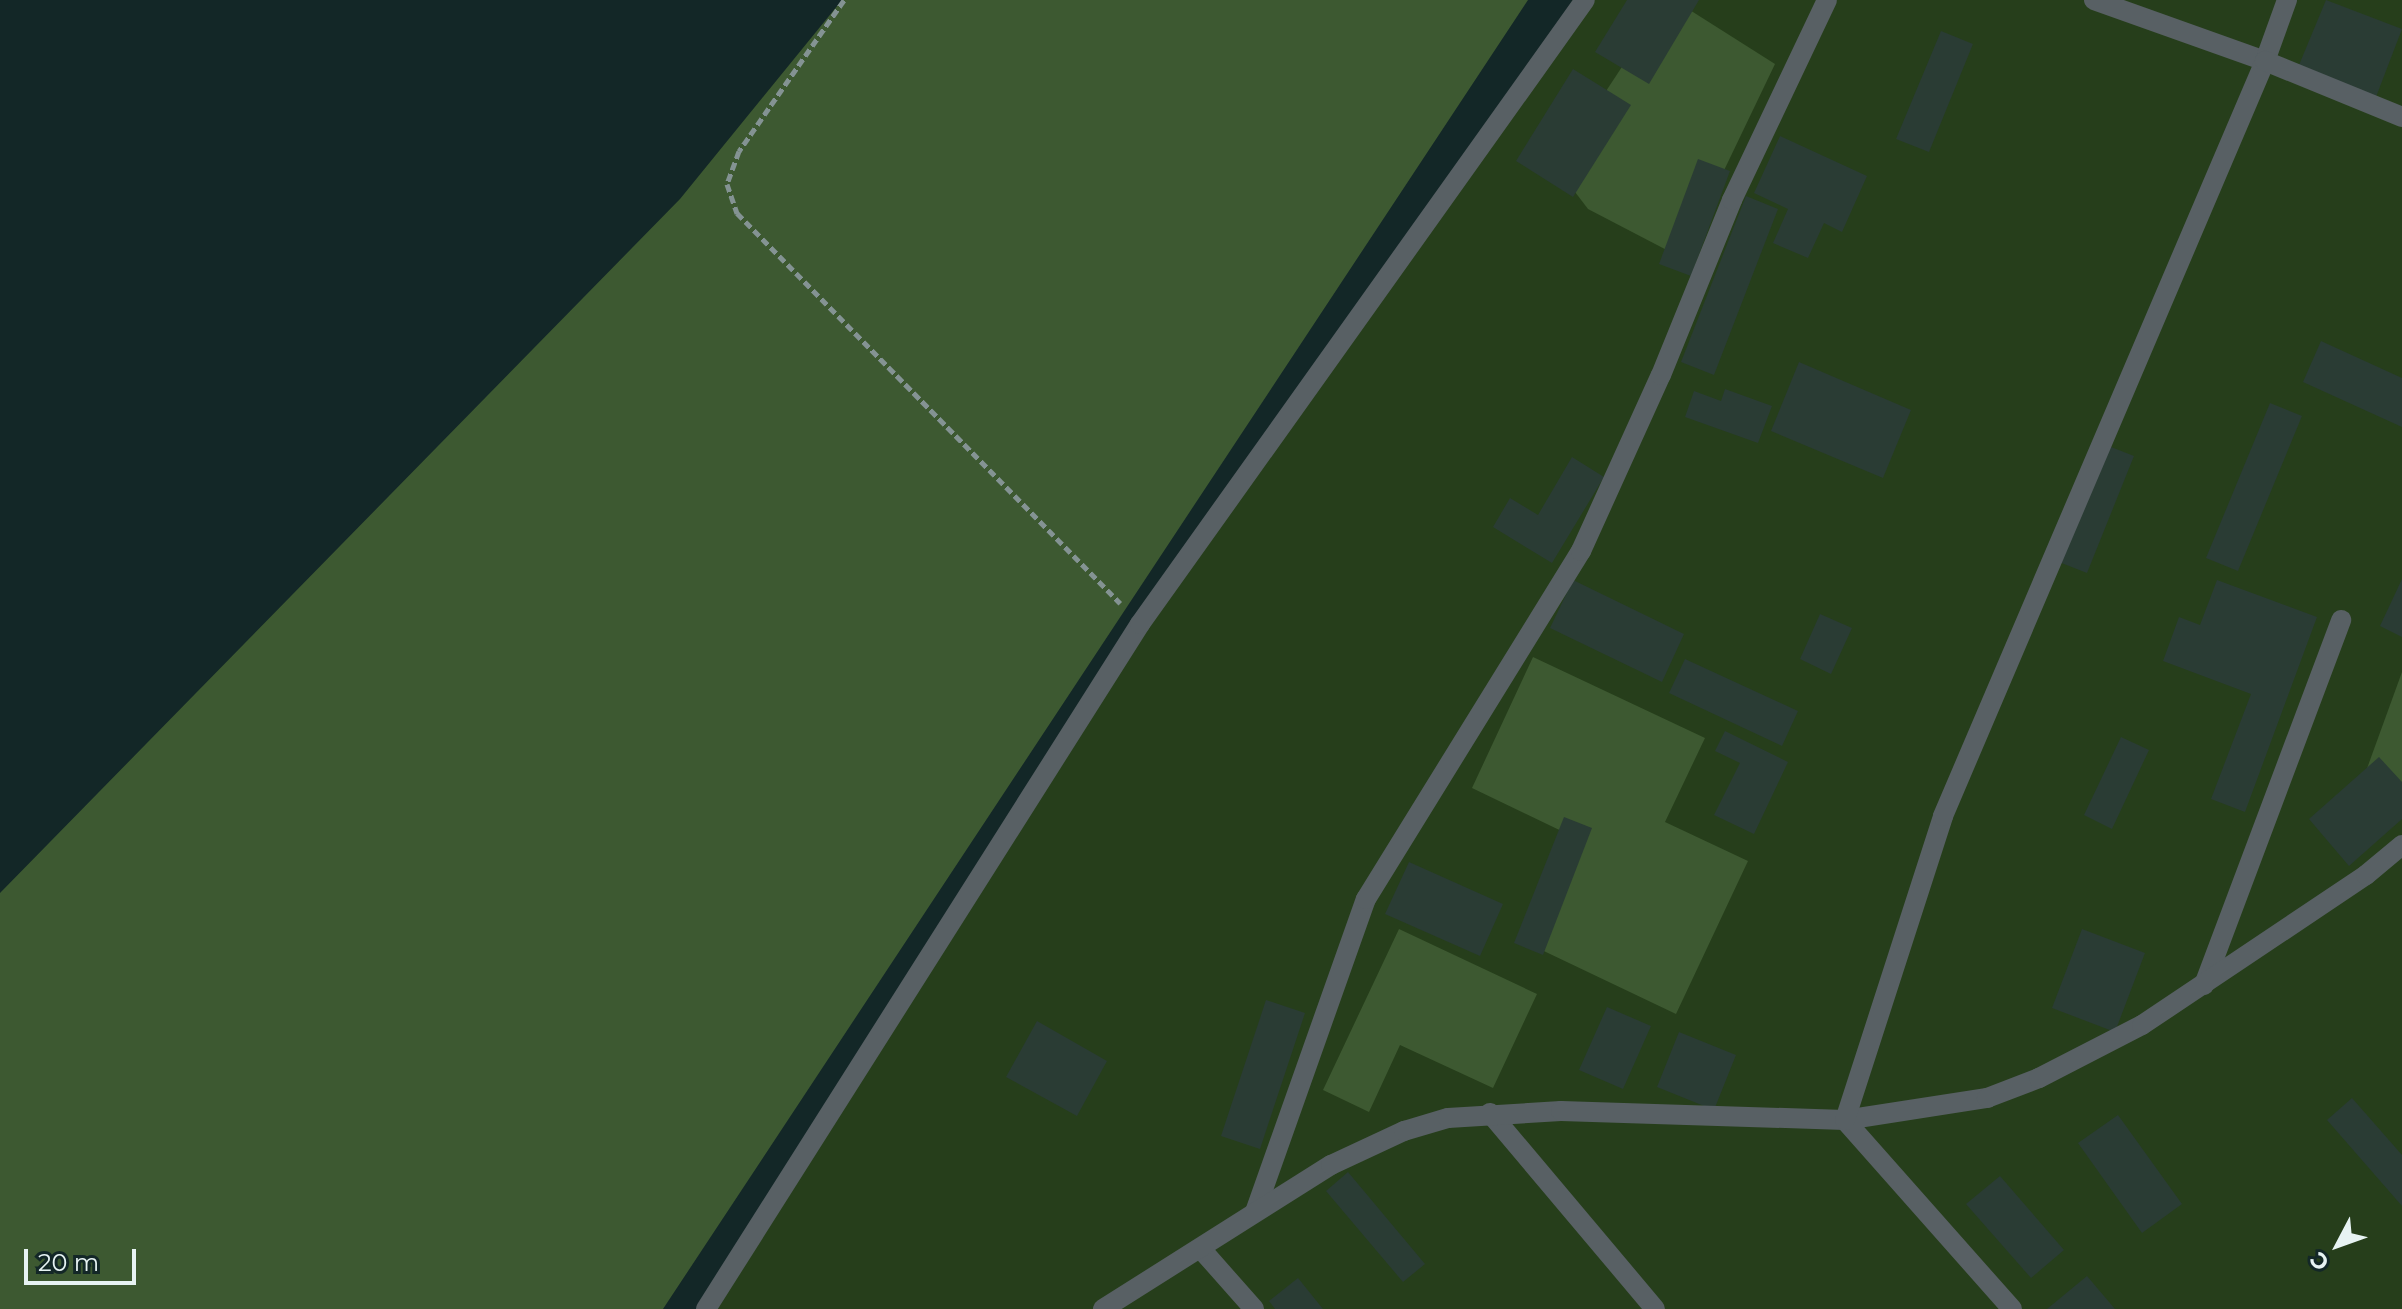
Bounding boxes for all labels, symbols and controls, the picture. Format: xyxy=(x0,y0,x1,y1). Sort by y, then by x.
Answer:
north arrow xyxy=(2298,1205,2378,1285)
scale bar xyxy=(28,1233,140,1283)
text: С xyxy=(2304,1246,2335,1276)
text: 20 m xyxy=(38,1248,99,1277)

